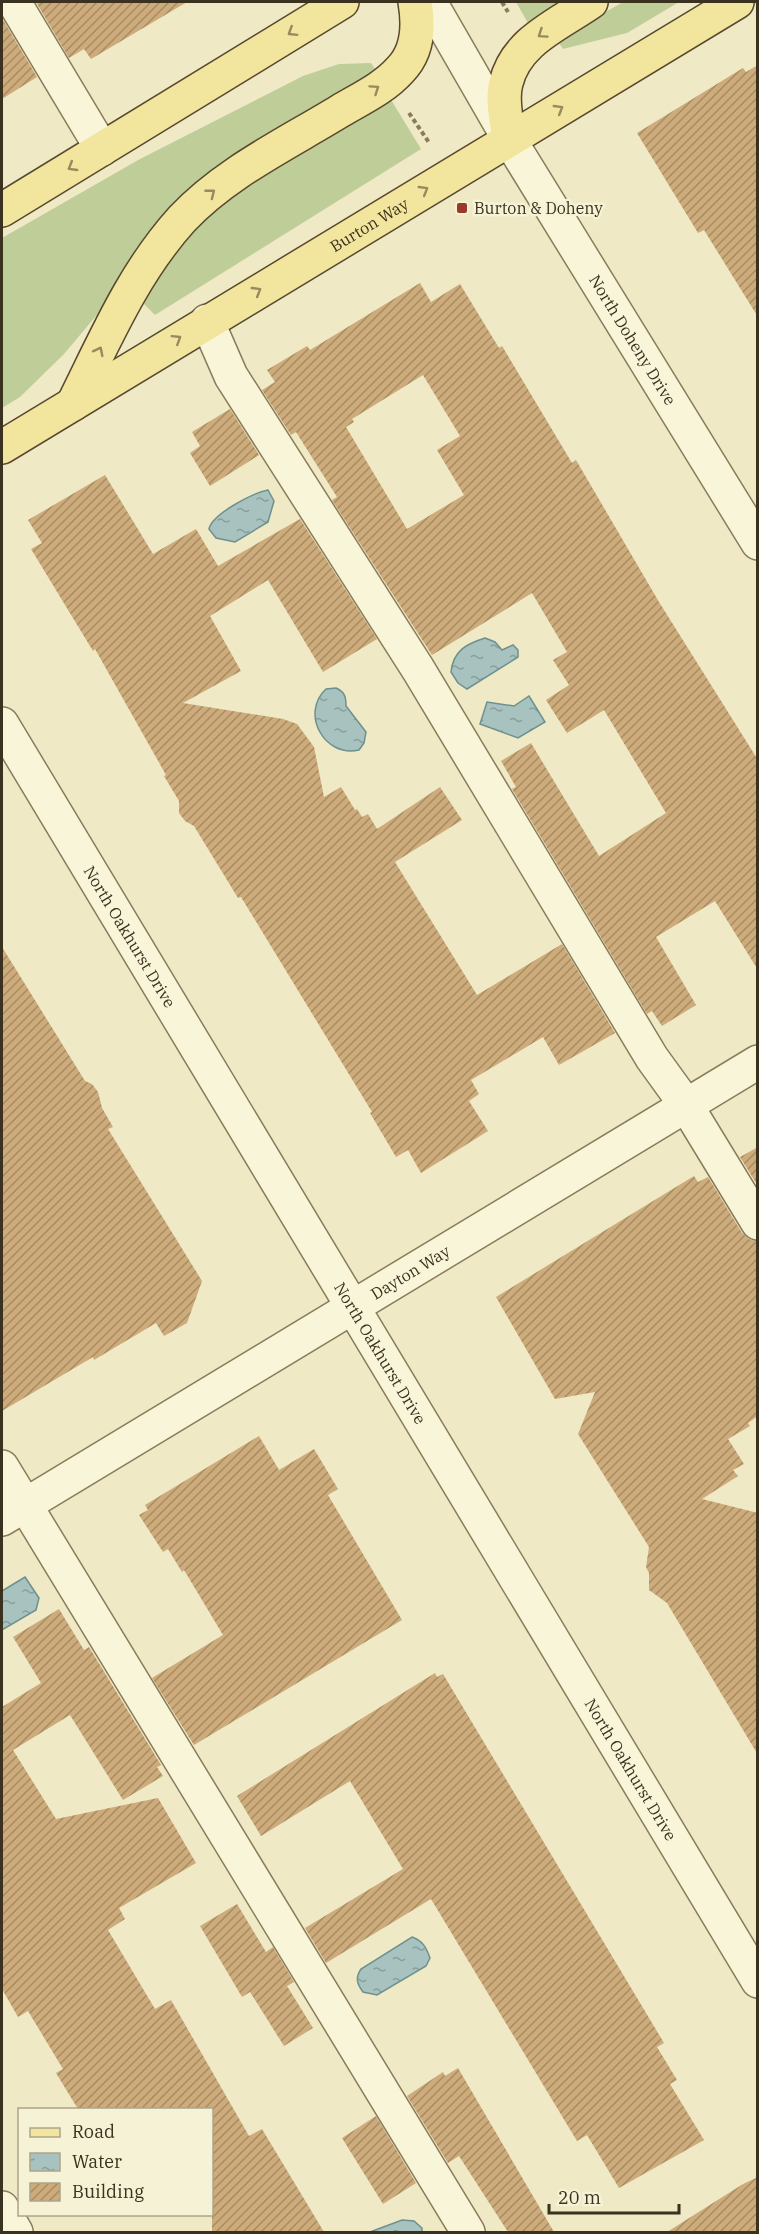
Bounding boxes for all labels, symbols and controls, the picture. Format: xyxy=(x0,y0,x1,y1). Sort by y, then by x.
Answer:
one-way arrow xyxy=(288,25,298,37)
one-way arrow xyxy=(538,27,549,38)
one-way arrow xyxy=(369,86,380,97)
one-way arrow xyxy=(553,104,563,116)
one-way arrow xyxy=(68,160,78,172)
one-way arrow xyxy=(418,186,428,198)
one-way arrow xyxy=(204,190,215,201)
street label: Burton Way xyxy=(326,193,412,256)
place label: Burton & Doheny xyxy=(474,198,603,218)
marker: Burton & Doheny xyxy=(455,201,469,215)
street label: North Doheny Drive xyxy=(585,271,681,409)
one-way arrow xyxy=(251,286,261,298)
one-way arrow xyxy=(171,335,181,347)
one-way arrow xyxy=(92,347,104,358)
street label: North Oakhurst Drive xyxy=(79,862,180,1011)
street label: Dayton Way xyxy=(367,1240,454,1304)
street label: North Oakhurst Drive xyxy=(330,1278,431,1428)
street label: North Oakhurst Drive xyxy=(580,1695,681,1844)
legend xyxy=(18,2108,213,2216)
text: Road xyxy=(72,2120,115,2143)
text: Water xyxy=(72,2150,122,2173)
scale bar xyxy=(549,2177,680,2215)
text: Building xyxy=(72,2180,144,2203)
text: 20 m xyxy=(558,2186,601,2209)

